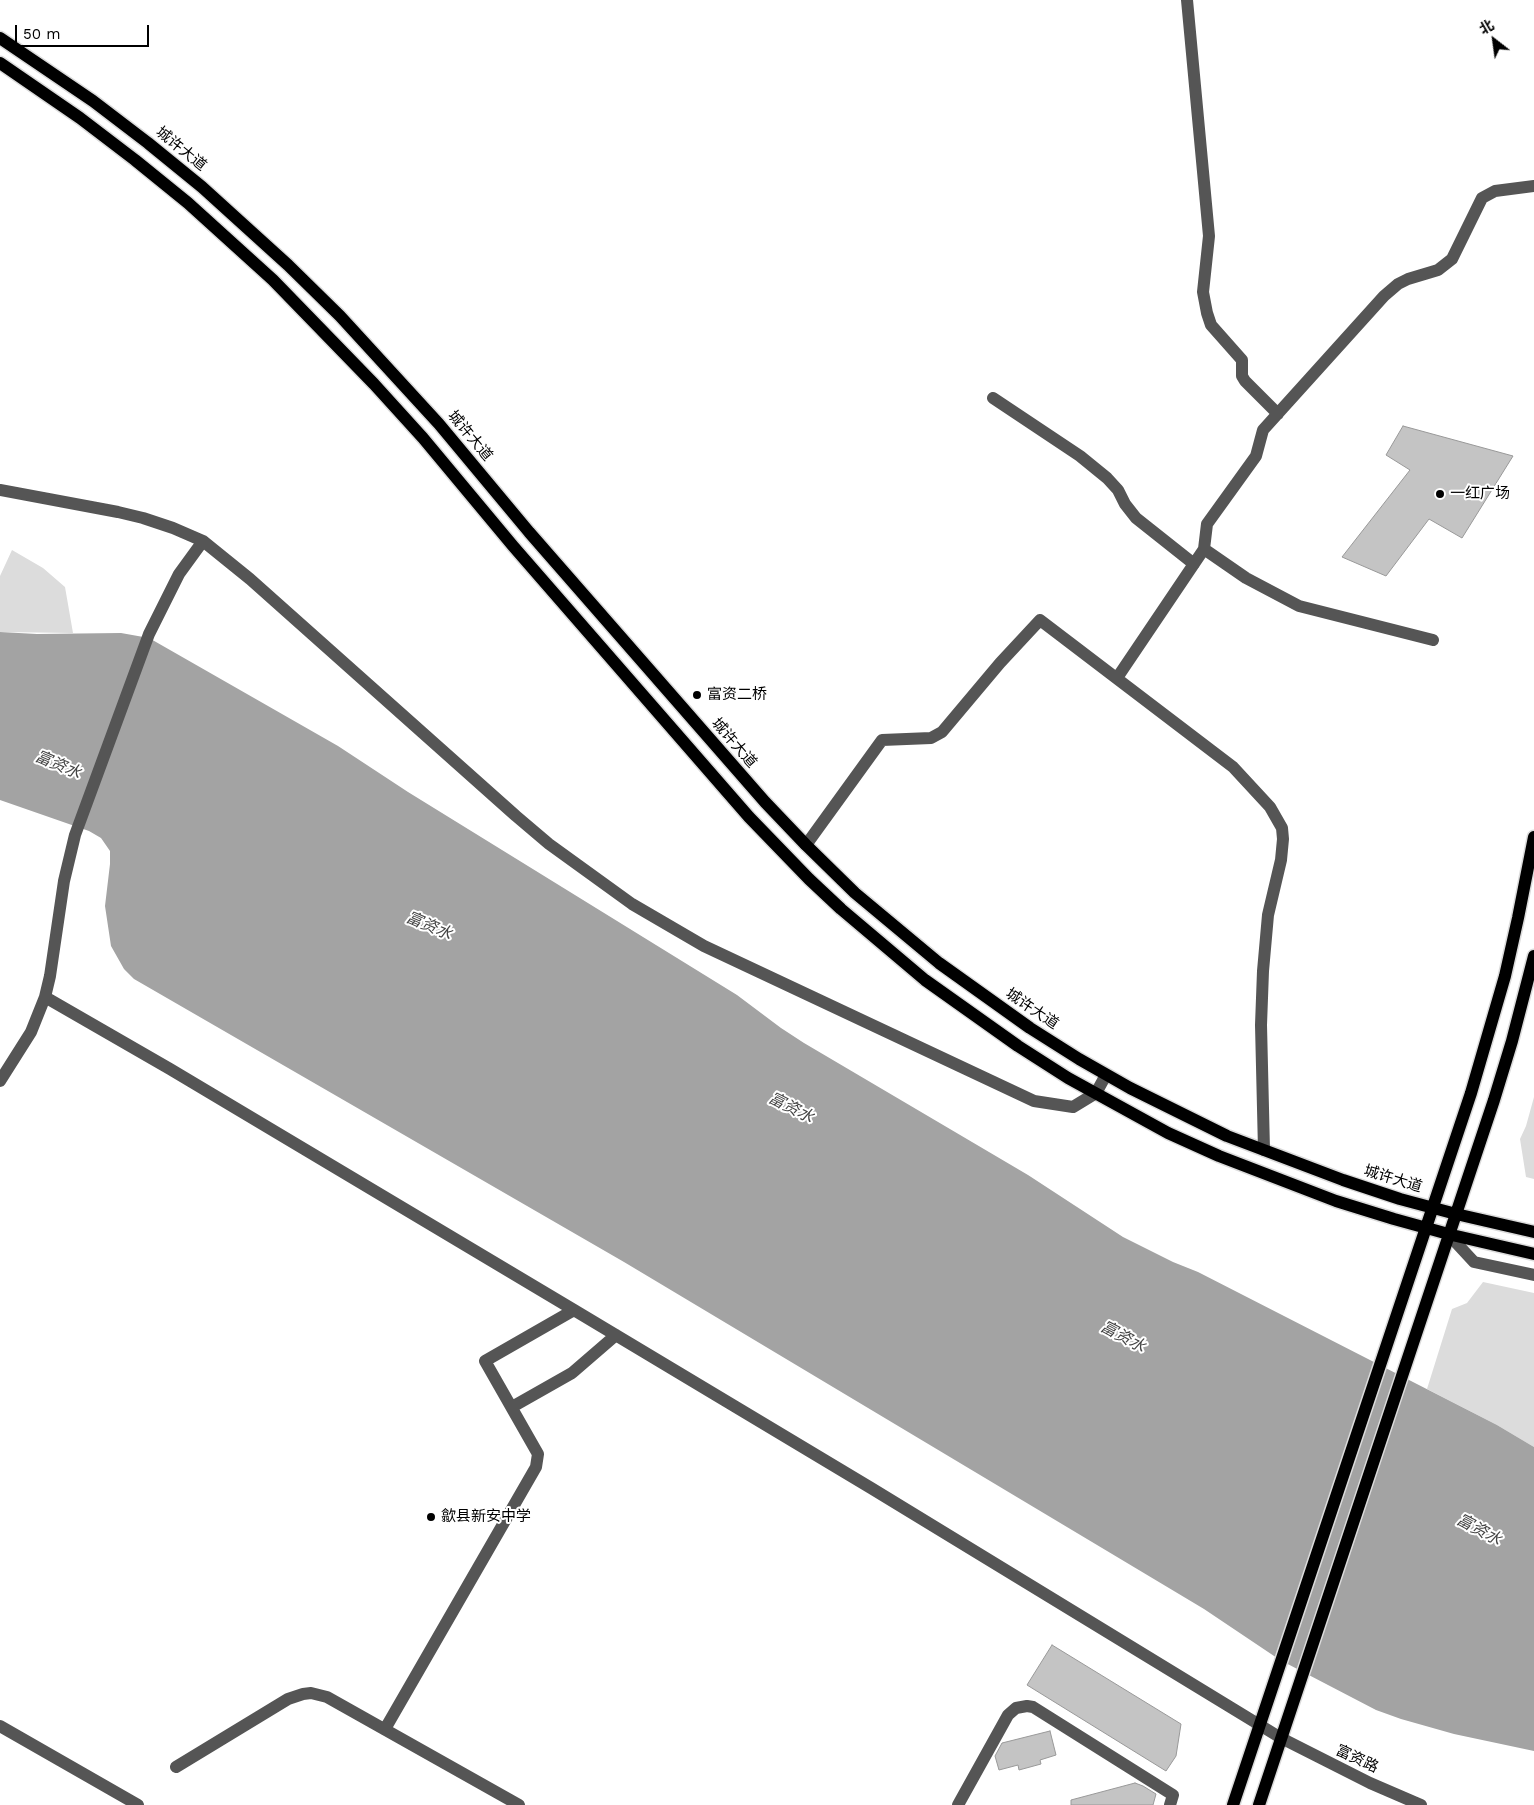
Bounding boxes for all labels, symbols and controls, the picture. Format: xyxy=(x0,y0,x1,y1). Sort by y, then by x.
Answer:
scale bar xyxy=(18,15,151,47)
north arrow xyxy=(1469,15,1519,65)
text: 北 xyxy=(1476,17,1497,37)
text: 50 m xyxy=(23,25,60,43)
street label: 城许大道 xyxy=(152,123,210,175)
street label: 城许大道 xyxy=(444,407,496,465)
place label: 一红广场 xyxy=(1450,485,1510,503)
marker: 一红广场 xyxy=(1434,488,1446,500)
place label: 富资二桥 xyxy=(707,686,767,704)
marker: 富资二桥 xyxy=(691,689,703,701)
street label: 城许大道 xyxy=(708,714,760,772)
water label: 富资水 xyxy=(32,747,84,783)
water label: 富资水 xyxy=(403,908,455,944)
street label: 城许大道 xyxy=(1002,985,1062,1033)
water label: 富资水 xyxy=(765,1089,817,1127)
street label: 城许大道 xyxy=(1362,1162,1424,1196)
water label: 富资水 xyxy=(1097,1317,1149,1357)
place label: 歙县新安中学 xyxy=(441,1508,531,1526)
water label: 富资水 xyxy=(1453,1510,1505,1550)
marker: 歙县新安中学 xyxy=(425,1511,437,1523)
street label: 富资路 xyxy=(1333,1741,1381,1777)

